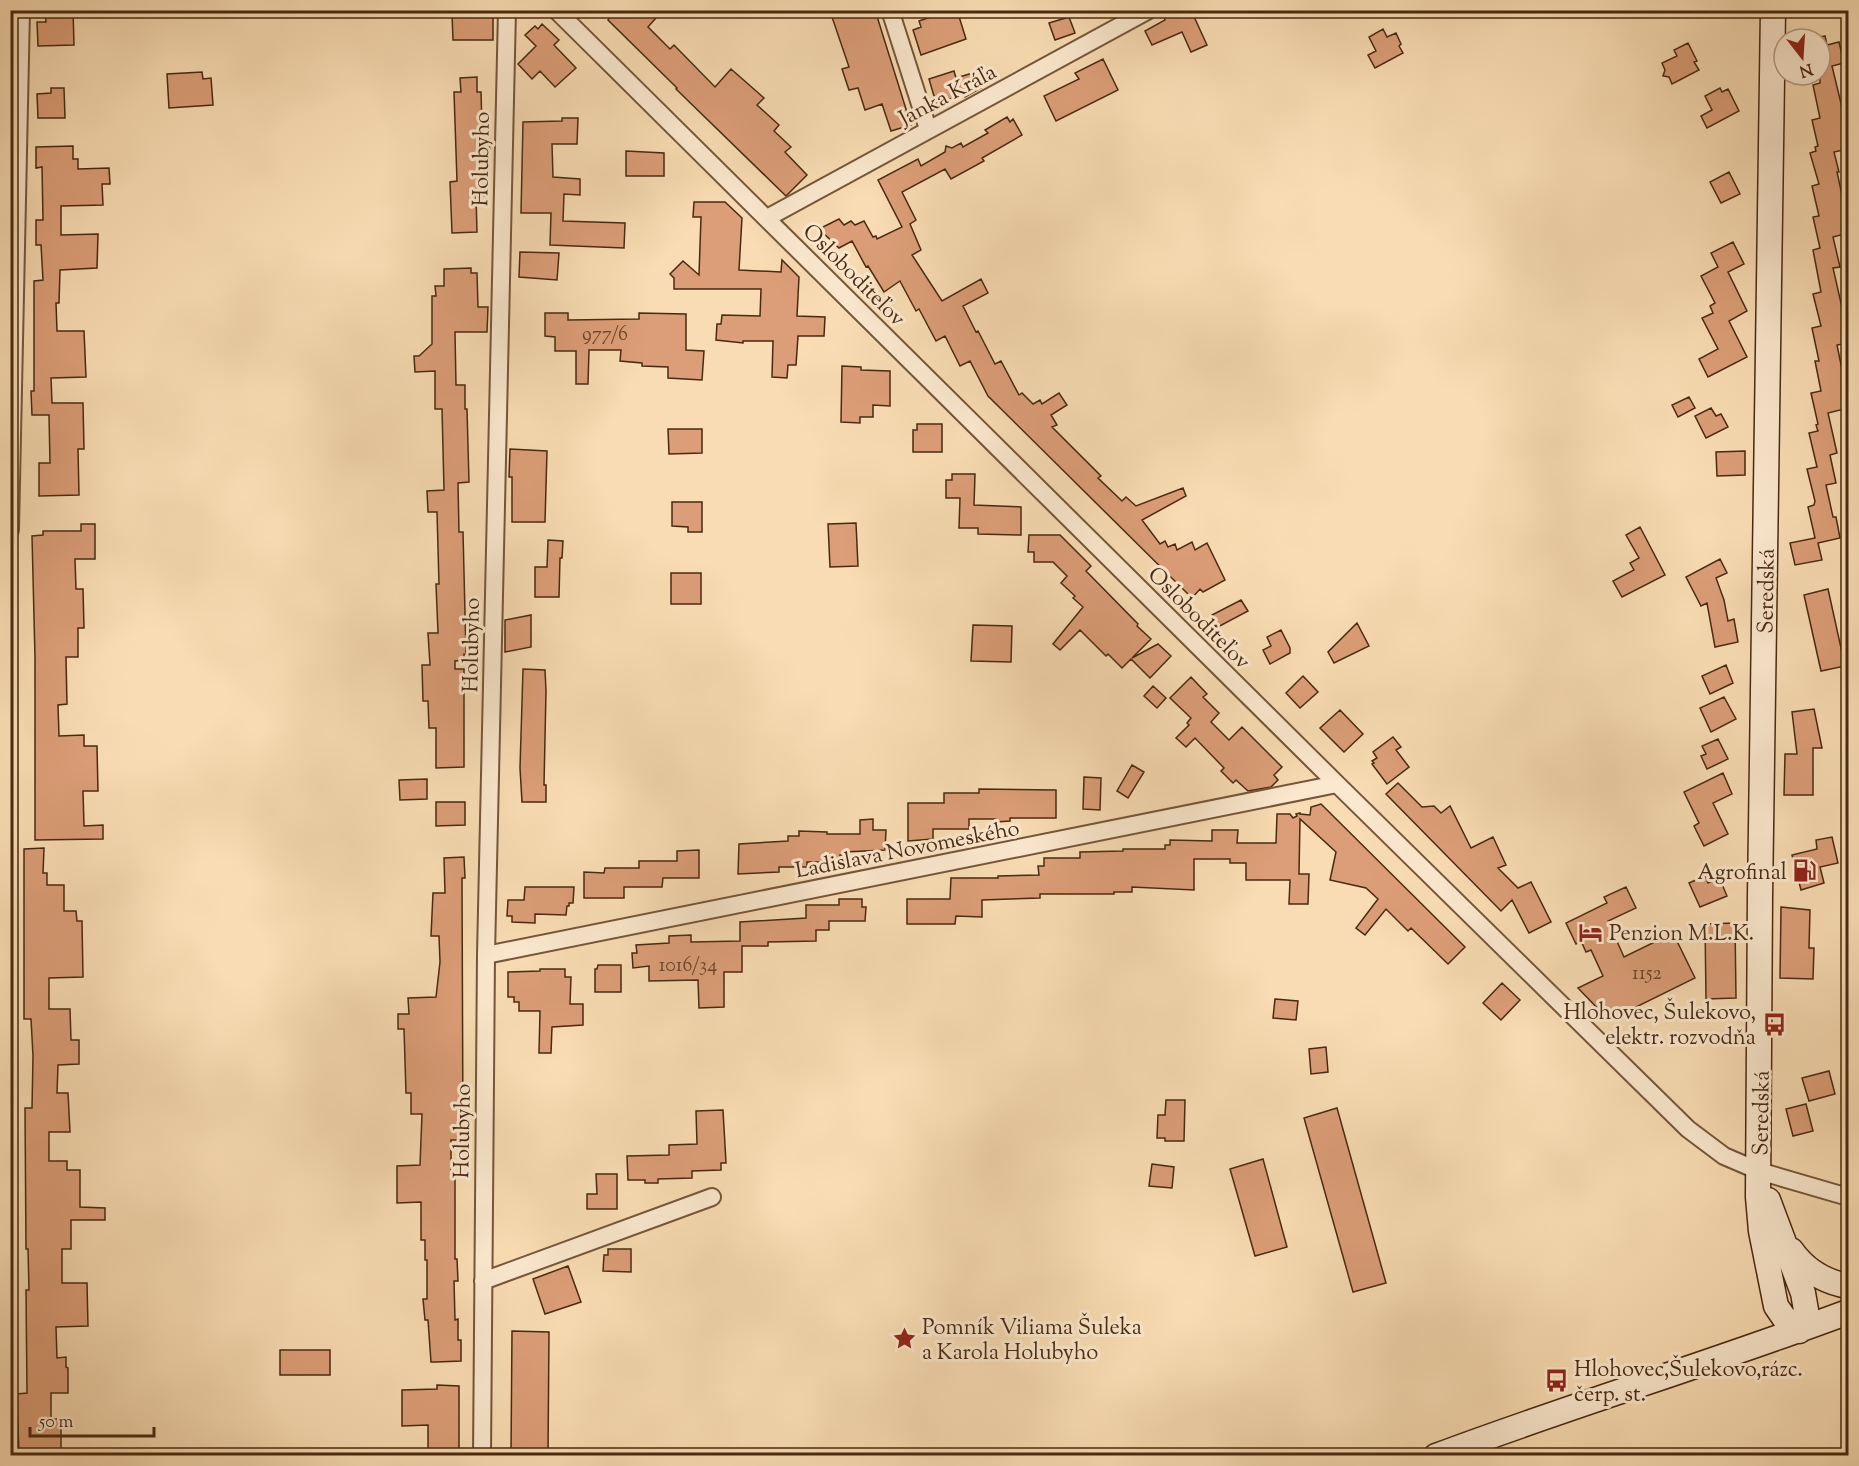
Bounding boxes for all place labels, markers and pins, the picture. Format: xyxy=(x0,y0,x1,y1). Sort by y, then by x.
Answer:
place label: Agrofinal xyxy=(1697,858,1787,890)
fuel station icon: Agrofinal xyxy=(1792,858,1818,884)
hotel icon: Penzion M.L.K. xyxy=(1578,919,1604,945)
place label: Penzion M.L.K. xyxy=(1609,919,1754,951)
place label: Hlohovec, Šulekovo, elektr. rozvodňa xyxy=(1563,997,1756,1055)
bus stop icon: Hlohovec, Šulekovo, elektr. rozvodňa xyxy=(1761,1011,1787,1037)
place label: Pomník Viliama Šuleka a Karola Holubyho xyxy=(922,1312,1142,1370)
place icon: Pomník Viliama Šuleka a Karola Holubyho xyxy=(891,1326,917,1352)
place label: Hlohovec,Šulekovo,rázc. čerp. st. xyxy=(1574,1354,1803,1412)
bus stop icon: Hlohovec,Šulekovo,rázc. čerp. st. xyxy=(1543,1368,1569,1394)

